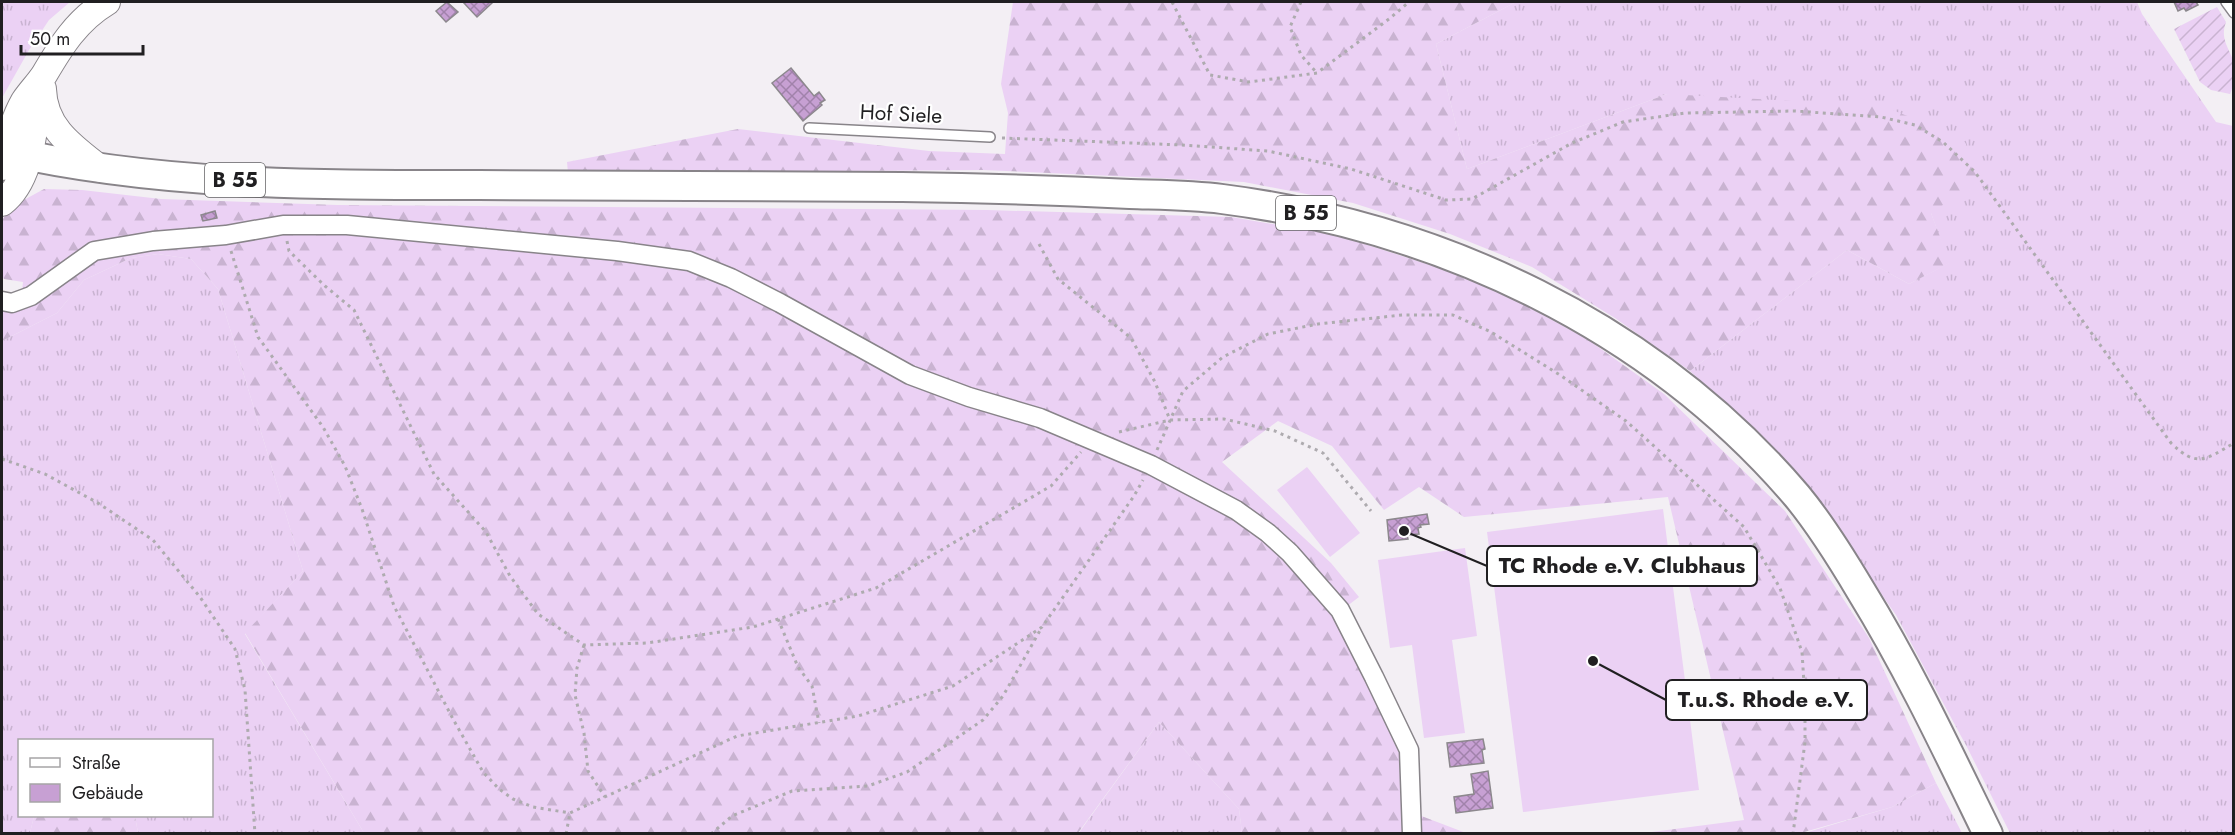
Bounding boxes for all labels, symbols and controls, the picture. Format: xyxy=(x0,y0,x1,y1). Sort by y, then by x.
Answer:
scale bar xyxy=(21,18,142,56)
text: 50 m xyxy=(30,26,70,52)
street label: Hof Siele xyxy=(859,97,943,131)
road number: B 55 xyxy=(205,163,265,197)
road number: B 55 xyxy=(1276,196,1336,230)
callout: TC Rhode e.V. Clubhaus xyxy=(1487,546,1757,586)
text: TC Rhode e.V. Clubhaus xyxy=(1499,549,1745,581)
callout: T.u.S. Rhode e.V. xyxy=(1666,680,1867,720)
text: T.u.S. Rhode e.V. xyxy=(1678,683,1854,715)
legend xyxy=(18,739,213,817)
text: Straße xyxy=(72,750,120,776)
text: Gebäude xyxy=(72,780,143,806)

